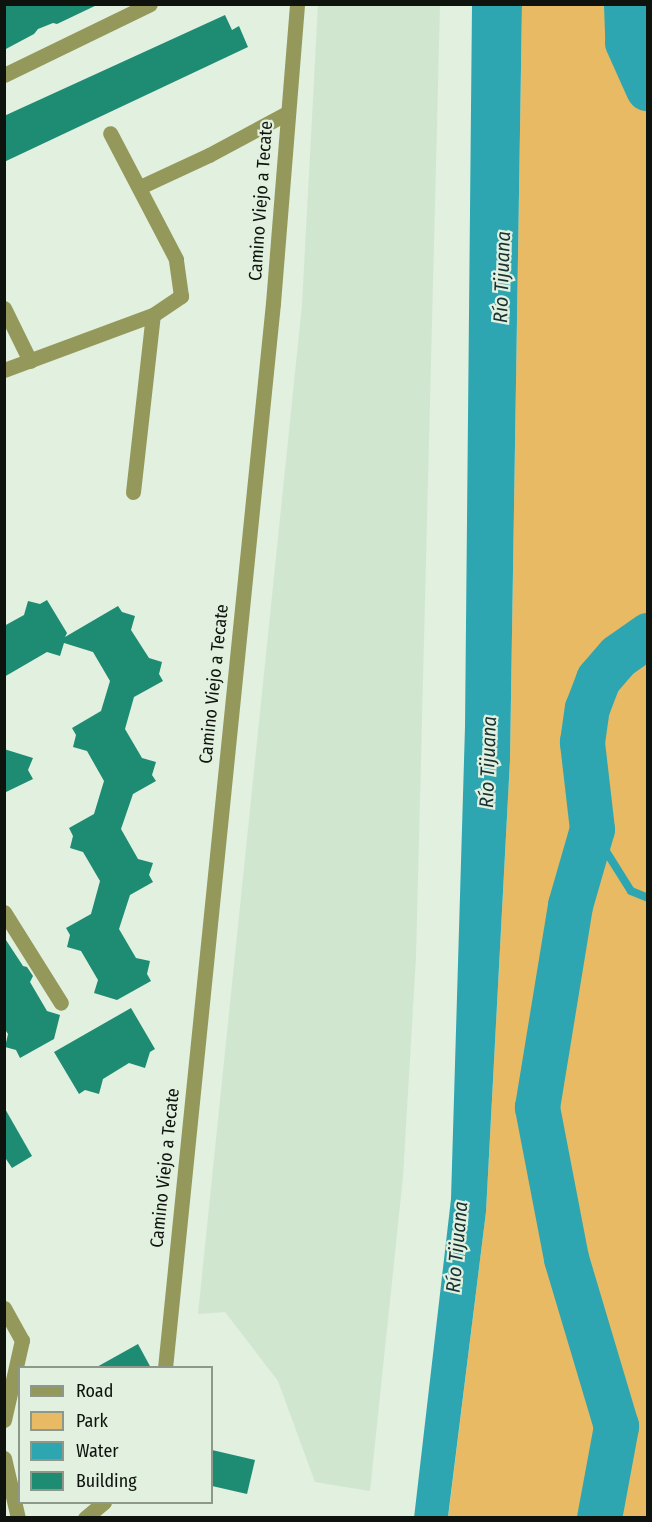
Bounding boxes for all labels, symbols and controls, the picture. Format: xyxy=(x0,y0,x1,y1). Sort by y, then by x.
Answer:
street label: Camino Viejo a Tecate xyxy=(245,120,277,282)
water label: Río Tijuana xyxy=(488,231,516,323)
street label: Camino Viejo a Tecate xyxy=(195,603,233,765)
water label: Río Tijuana xyxy=(474,716,502,808)
street label: Camino Viejo a Tecate xyxy=(146,1087,184,1249)
water label: Río Tijuana xyxy=(441,1200,473,1294)
legend xyxy=(18,1366,213,1504)
text: Road xyxy=(76,1380,113,1402)
text: Park xyxy=(76,1410,108,1432)
text: Water xyxy=(76,1440,119,1462)
text: Building xyxy=(76,1470,137,1492)

